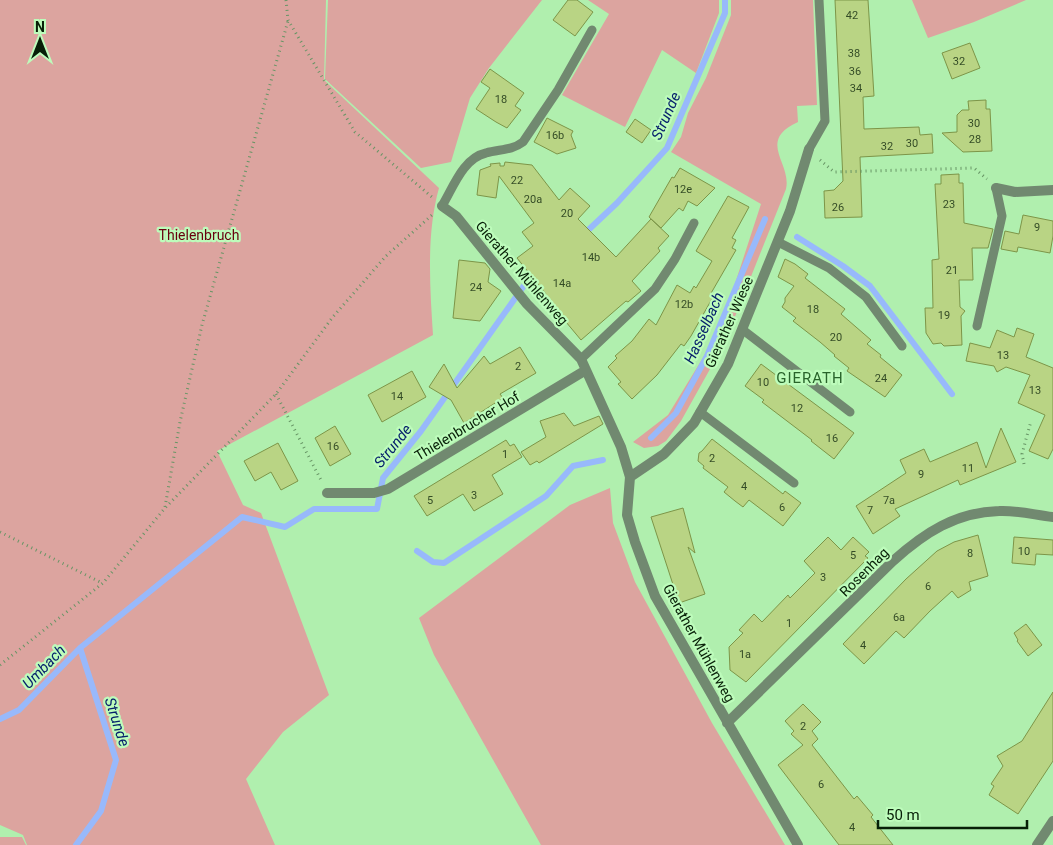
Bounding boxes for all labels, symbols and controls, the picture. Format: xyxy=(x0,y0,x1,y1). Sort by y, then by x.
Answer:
house number: 42 xyxy=(846,9,858,22)
north arrow xyxy=(15,15,65,65)
text: N xyxy=(35,19,45,35)
house number: 38 xyxy=(848,47,860,60)
house number: 32 xyxy=(953,55,965,68)
house number: 36 xyxy=(849,65,861,78)
house number: 34 xyxy=(850,82,862,95)
water label: Strunde xyxy=(648,89,685,143)
house number: 18 xyxy=(495,93,507,106)
house number: 30 xyxy=(968,117,980,130)
house number: 16b xyxy=(546,129,564,142)
house number: 28 xyxy=(969,133,981,146)
house number: 30 xyxy=(906,137,918,150)
house number: 32 xyxy=(881,140,893,153)
house number: 22 xyxy=(511,174,523,187)
house number: 12e xyxy=(674,183,692,196)
house number: 20a xyxy=(524,193,542,206)
house number: 23 xyxy=(943,198,955,211)
house number: 26 xyxy=(832,201,844,214)
house number: 20 xyxy=(561,207,573,220)
street label: Gierather Mühlenweg xyxy=(473,218,571,328)
house number: 9 xyxy=(1034,221,1040,234)
park label: Thielenbruch xyxy=(159,227,239,243)
house number: 14b xyxy=(582,251,600,264)
house number: 21 xyxy=(946,264,958,277)
street label: Gierather Wiese xyxy=(702,274,756,370)
house number: 14a xyxy=(553,277,571,290)
house number: 24 xyxy=(470,281,482,294)
water label: Hasselbach xyxy=(680,289,728,367)
house number: 12b xyxy=(675,298,693,311)
house number: 18 xyxy=(807,303,819,316)
house number: 19 xyxy=(938,309,950,322)
house number: 20 xyxy=(830,331,842,344)
house number: 13 xyxy=(997,349,1009,362)
house number: 2 xyxy=(515,360,521,373)
district label: GIERATH xyxy=(776,369,844,387)
house number: 24 xyxy=(875,372,887,385)
house number: 10 xyxy=(757,376,769,389)
house number: 13 xyxy=(1029,384,1041,397)
street label: Thielenbrucher Hof xyxy=(412,388,522,464)
house number: 14 xyxy=(391,390,403,403)
house number: 12 xyxy=(791,402,803,415)
water label: Strunde xyxy=(370,421,416,471)
house number: 16 xyxy=(826,432,838,445)
house number: 16 xyxy=(327,440,339,453)
house number: 1 xyxy=(502,448,508,461)
house number: 2 xyxy=(709,452,715,465)
house number: 11 xyxy=(962,462,974,475)
house number: 9 xyxy=(918,468,924,481)
house number: 4 xyxy=(741,480,747,493)
house number: 3 xyxy=(471,489,477,502)
house number: 5 xyxy=(427,494,433,507)
house number: 7a xyxy=(883,494,895,507)
house number: 6 xyxy=(779,501,785,514)
house number: 7 xyxy=(867,504,873,517)
street label: Rosenhag xyxy=(836,544,892,600)
house number: 10 xyxy=(1018,545,1030,558)
house number: 8 xyxy=(967,547,973,560)
house number: 5 xyxy=(850,549,856,562)
house number: 3 xyxy=(820,571,826,584)
house number: 6 xyxy=(925,580,931,593)
street label: Gierather Mühlenweg xyxy=(660,581,738,705)
house number: 6a xyxy=(893,611,905,624)
house number: 1 xyxy=(786,617,792,630)
house number: 4 xyxy=(860,639,866,652)
water label: Umbach xyxy=(19,641,69,693)
house number: 1a xyxy=(739,648,751,661)
water label: Strunde xyxy=(101,695,133,749)
house number: 2 xyxy=(800,720,806,733)
house number: 6 xyxy=(818,778,824,791)
scale bar xyxy=(878,798,1027,830)
text: 50 m xyxy=(886,806,920,824)
house number: 4 xyxy=(849,821,855,834)

